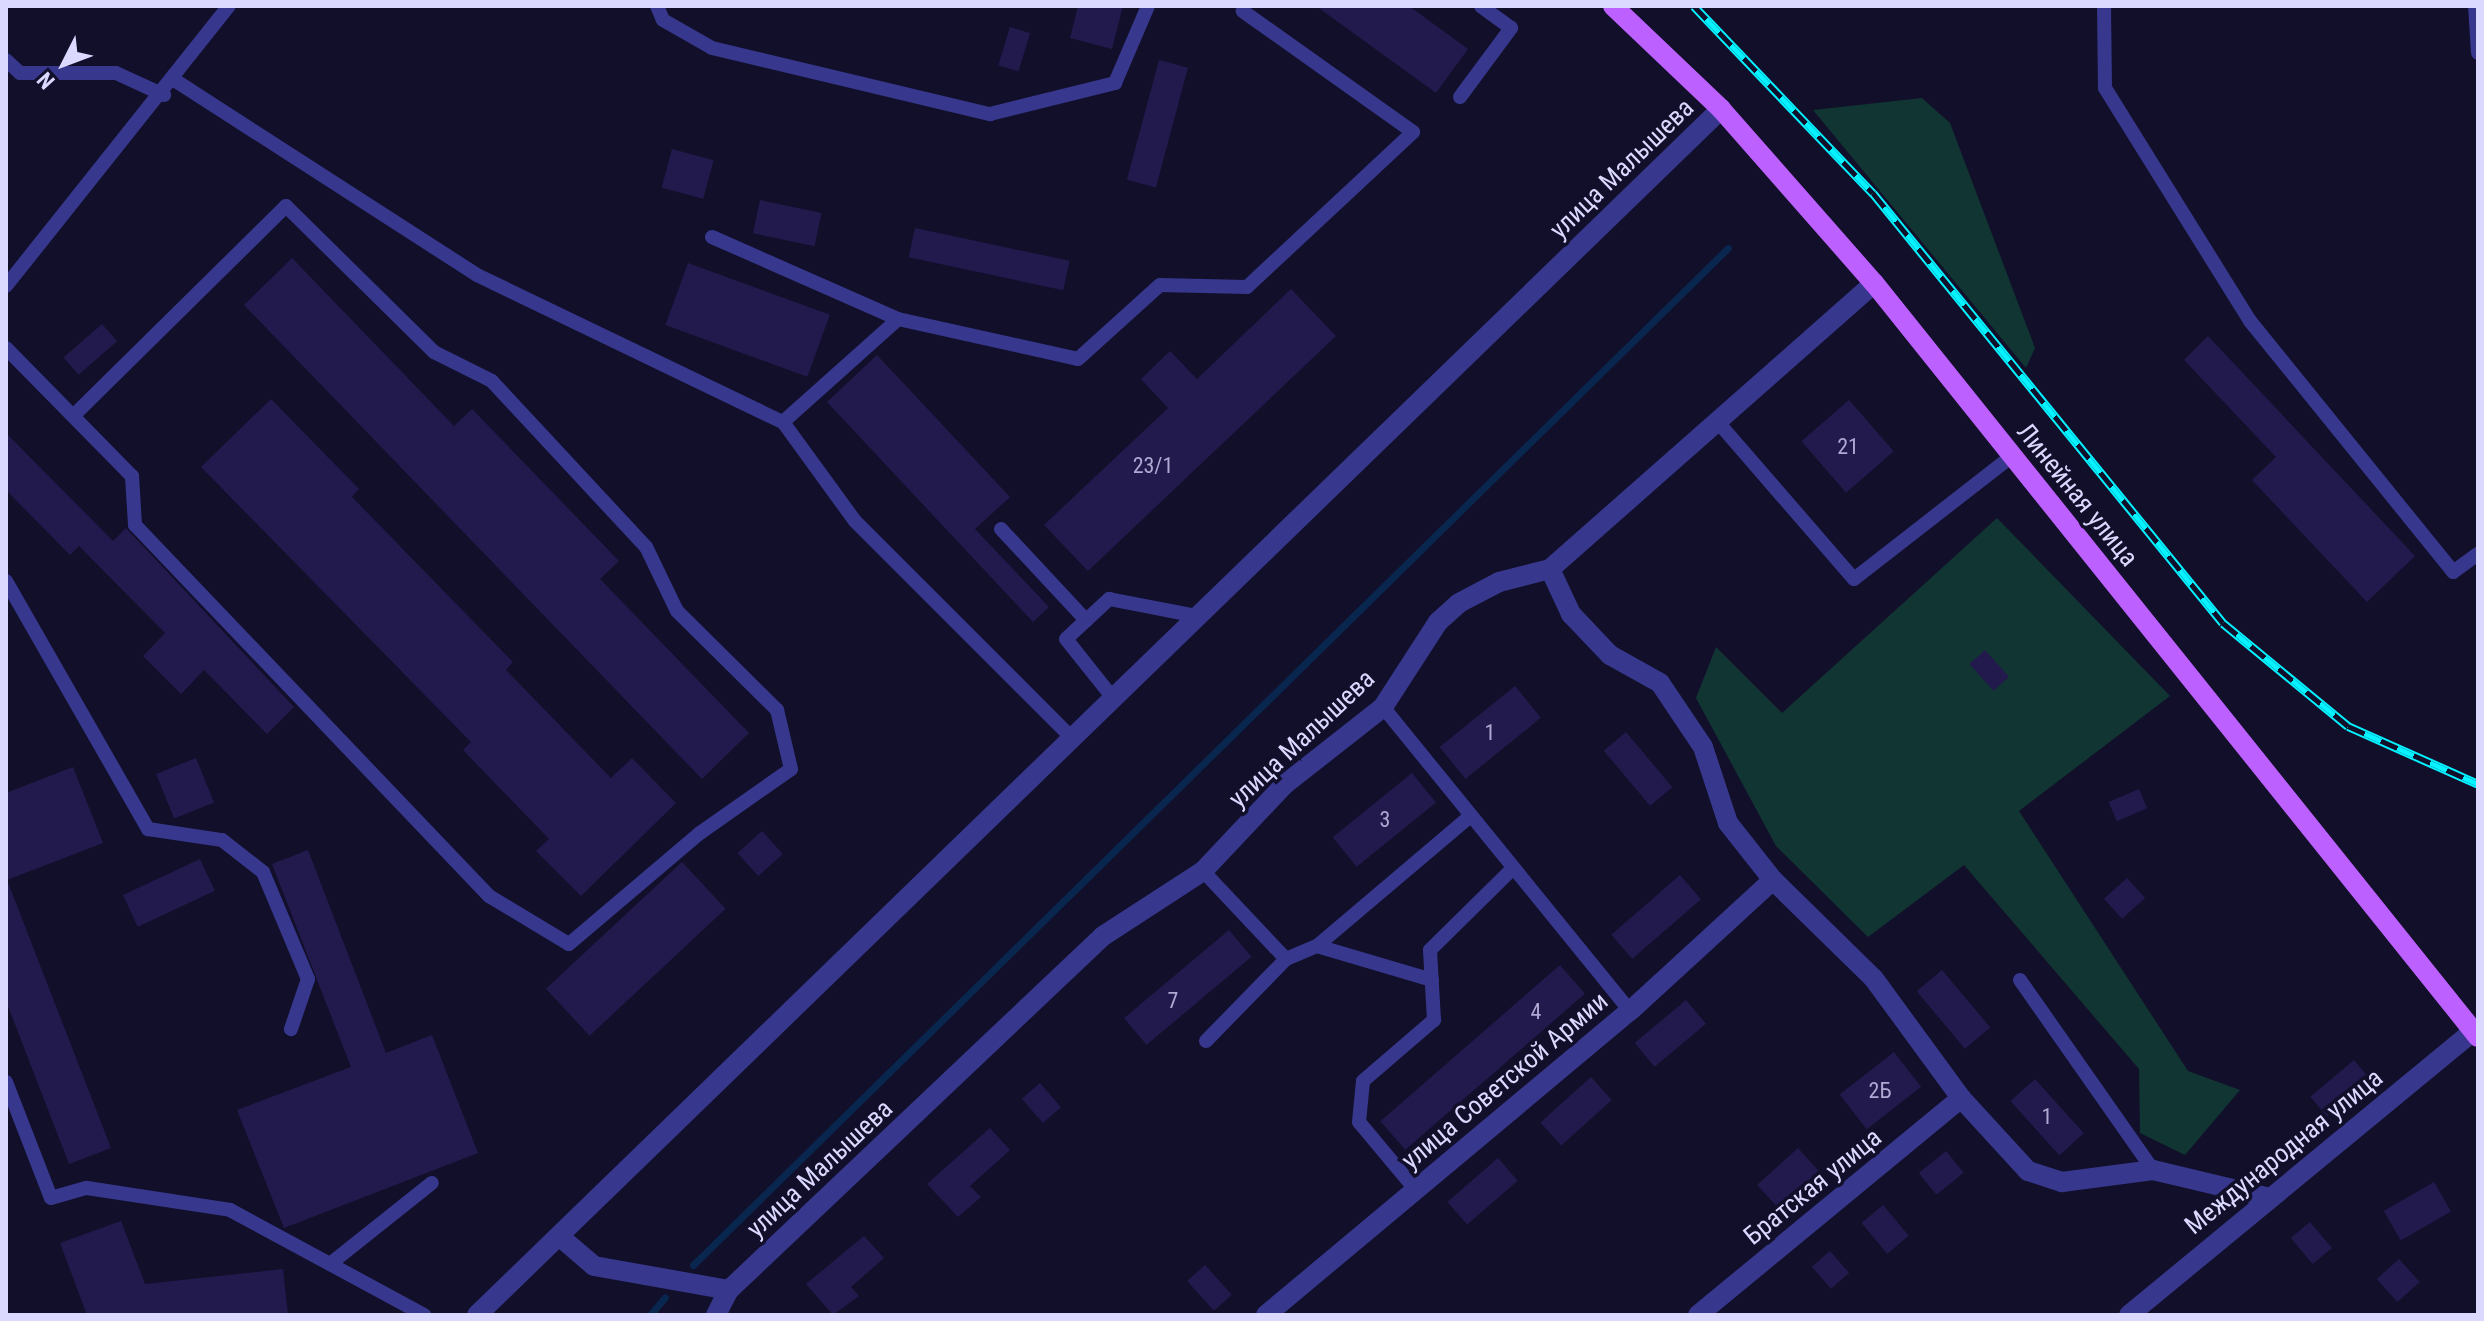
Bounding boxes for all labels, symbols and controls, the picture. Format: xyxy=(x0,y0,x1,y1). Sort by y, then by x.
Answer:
north arrow xyxy=(24,24,104,104)
text: N xyxy=(32,67,60,94)
street label: улица Малышева xyxy=(1544,92,1700,246)
street label: Линейная улица xyxy=(2010,417,2144,573)
house number: 21 xyxy=(1837,434,1859,460)
house number: 23/1 xyxy=(1133,453,1173,479)
street label: улица Малышева xyxy=(1223,663,1381,815)
house number: 1 xyxy=(1485,720,1495,746)
house number: 3 xyxy=(1380,807,1390,833)
street label: улица Советской Армии xyxy=(1396,986,1614,1176)
house number: 7 xyxy=(1168,988,1178,1014)
house number: 4 xyxy=(1531,999,1541,1025)
street label: Международная улица xyxy=(2179,1063,2389,1241)
house number: 2Б xyxy=(1869,1078,1891,1104)
street label: улица Малышева xyxy=(741,1093,899,1245)
house number: 1 xyxy=(2042,1104,2052,1130)
street label: Братская улица xyxy=(1738,1122,1888,1252)

